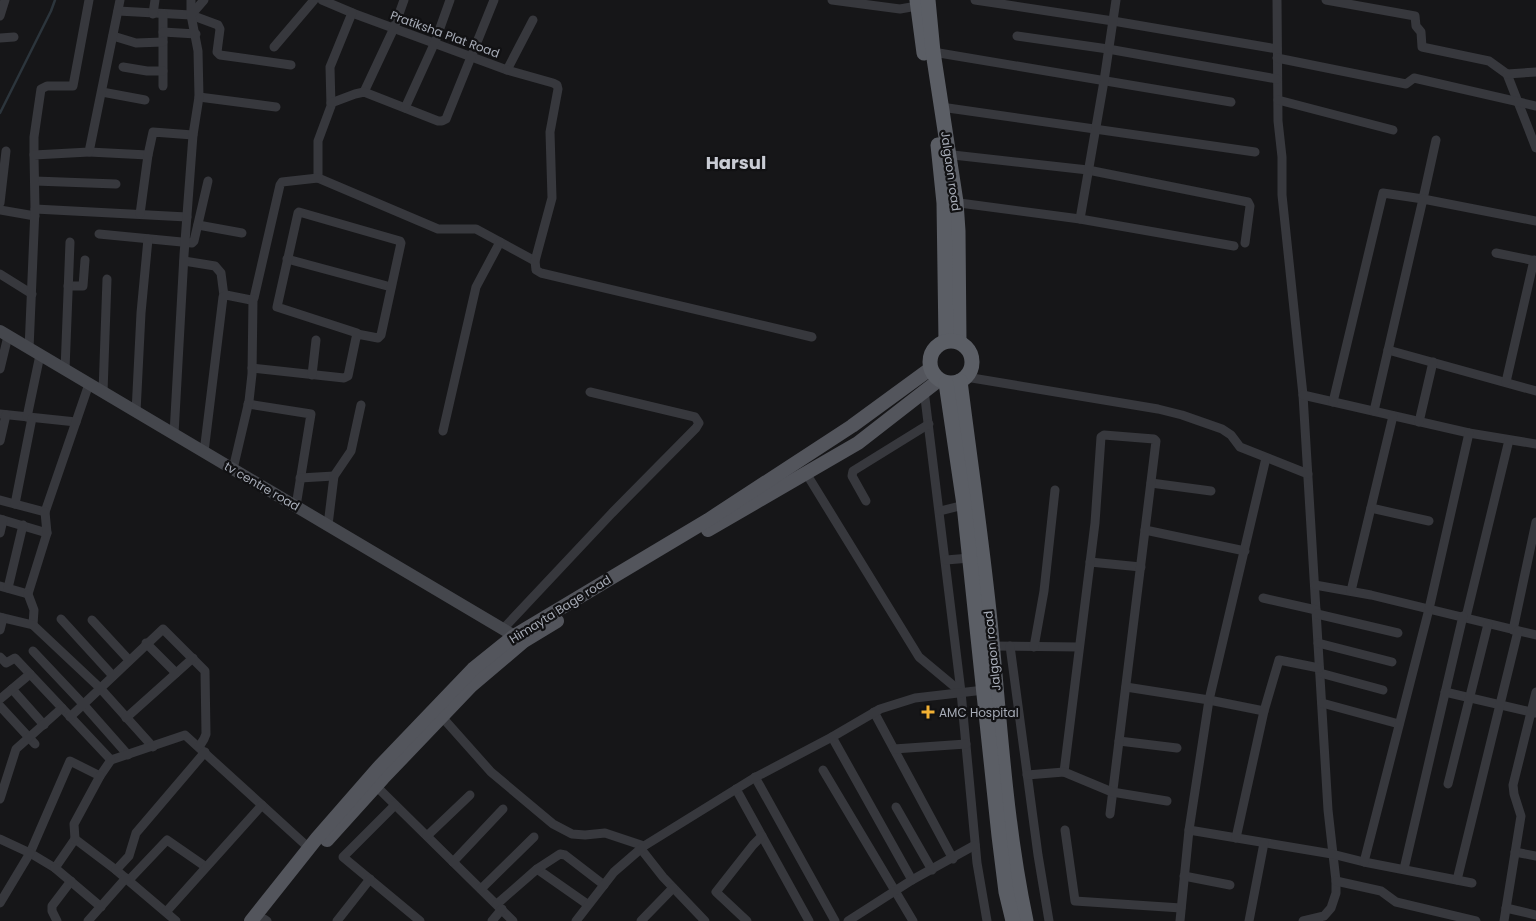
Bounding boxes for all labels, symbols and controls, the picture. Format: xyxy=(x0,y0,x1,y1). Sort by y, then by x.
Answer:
street label: Pratiksha Plat Road xyxy=(388,6,502,62)
street label: Jalgaon road xyxy=(937,130,965,212)
district label: Harsul xyxy=(706,150,766,175)
street label: tv centre road xyxy=(221,457,303,515)
street label: Himayta Bage road xyxy=(506,571,614,647)
street label: Jalgaon road xyxy=(979,610,1005,692)
place label: AMC Hospital xyxy=(939,704,1019,721)
marker: AMC Hospital xyxy=(921,705,935,719)

